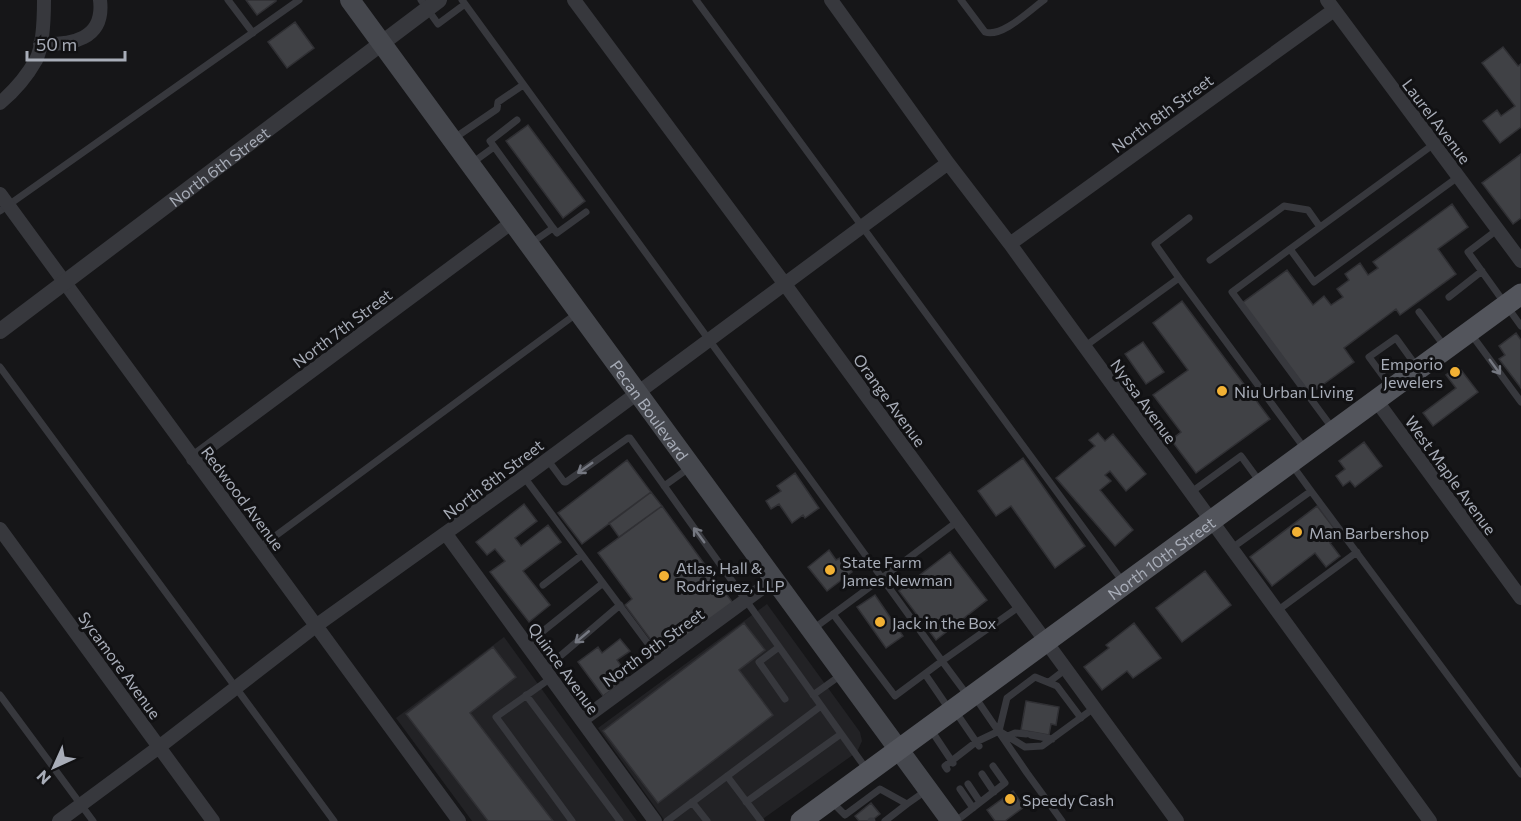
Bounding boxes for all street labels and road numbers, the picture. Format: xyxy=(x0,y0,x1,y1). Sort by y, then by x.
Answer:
street label: North 8th Street xyxy=(1108,70,1217,156)
street label: Laurel Avenue xyxy=(1399,75,1475,167)
street label: North 6th Street xyxy=(165,122,273,210)
street label: North 7th Street xyxy=(289,284,396,371)
street label: Orange Avenue xyxy=(850,350,930,450)
street label: Nyssa Avenue xyxy=(1107,355,1181,447)
street label: Pecan Boulevard xyxy=(607,356,693,464)
street label: West Maple Avenue xyxy=(1401,412,1501,538)
street label: North 8th Street xyxy=(439,435,547,523)
street label: Redwood Avenue xyxy=(198,442,288,554)
street label: North 10th Street xyxy=(1104,512,1219,603)
street label: North 9th Street xyxy=(599,604,708,690)
street label: Sycamore Avenue xyxy=(75,608,165,722)
street label: Quince Avenue xyxy=(525,619,603,717)

